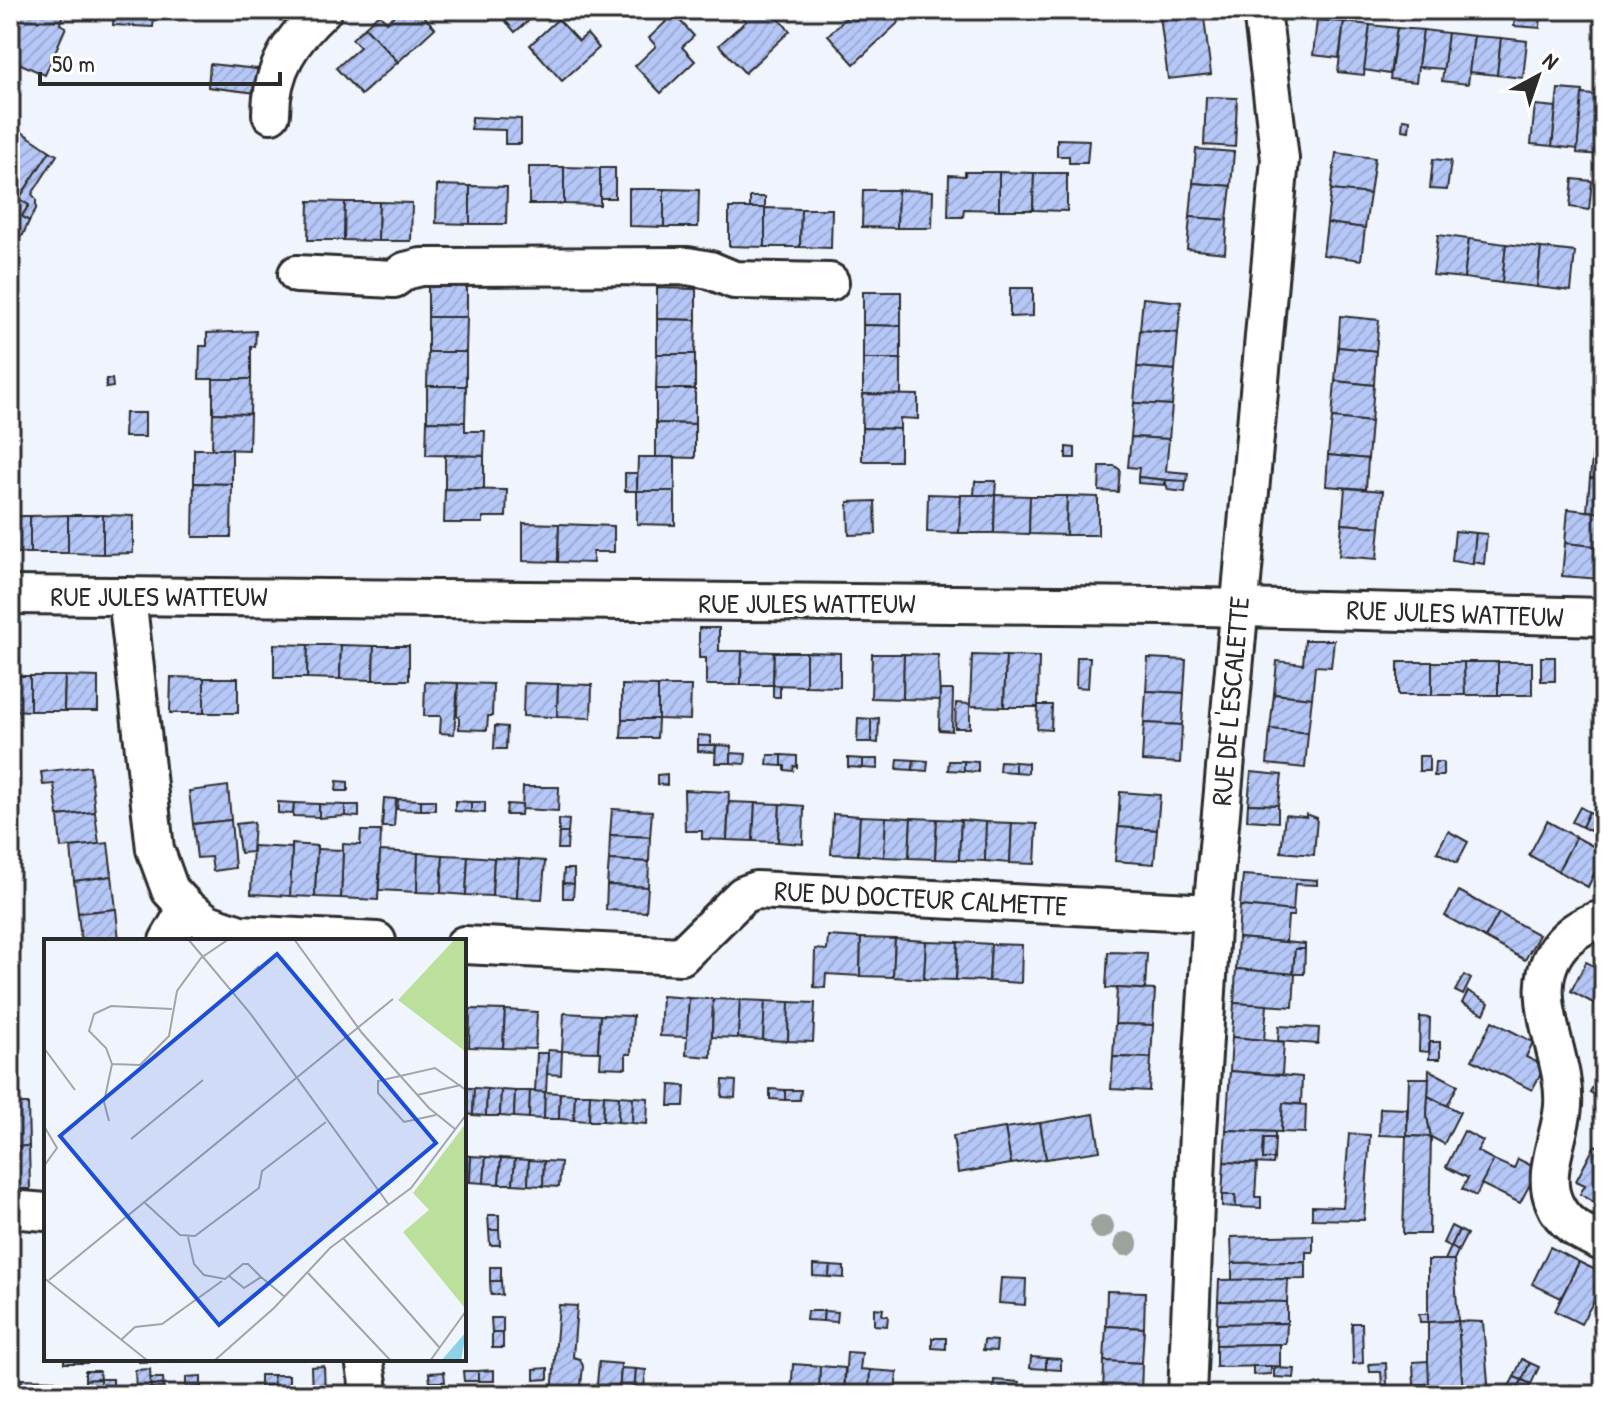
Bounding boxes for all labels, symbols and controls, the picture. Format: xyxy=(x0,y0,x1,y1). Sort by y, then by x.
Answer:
scale bar xyxy=(40,36,280,86)
north arrow xyxy=(1498,36,1578,116)
text: N xyxy=(1537,45,1565,76)
text: 50 m xyxy=(52,47,95,79)
street label: RUE JULES WATTEUW xyxy=(51,577,267,615)
street label: RUE JULES WATTEUW xyxy=(699,584,915,622)
street label: RUE JULES WATTEUW xyxy=(1346,590,1564,636)
street label: RUE DE L'ESCALETTE xyxy=(1202,595,1258,807)
street label: RUE DU DOCTEUR CALMETTE xyxy=(774,871,1068,925)
inset map xyxy=(44,939,466,1361)

